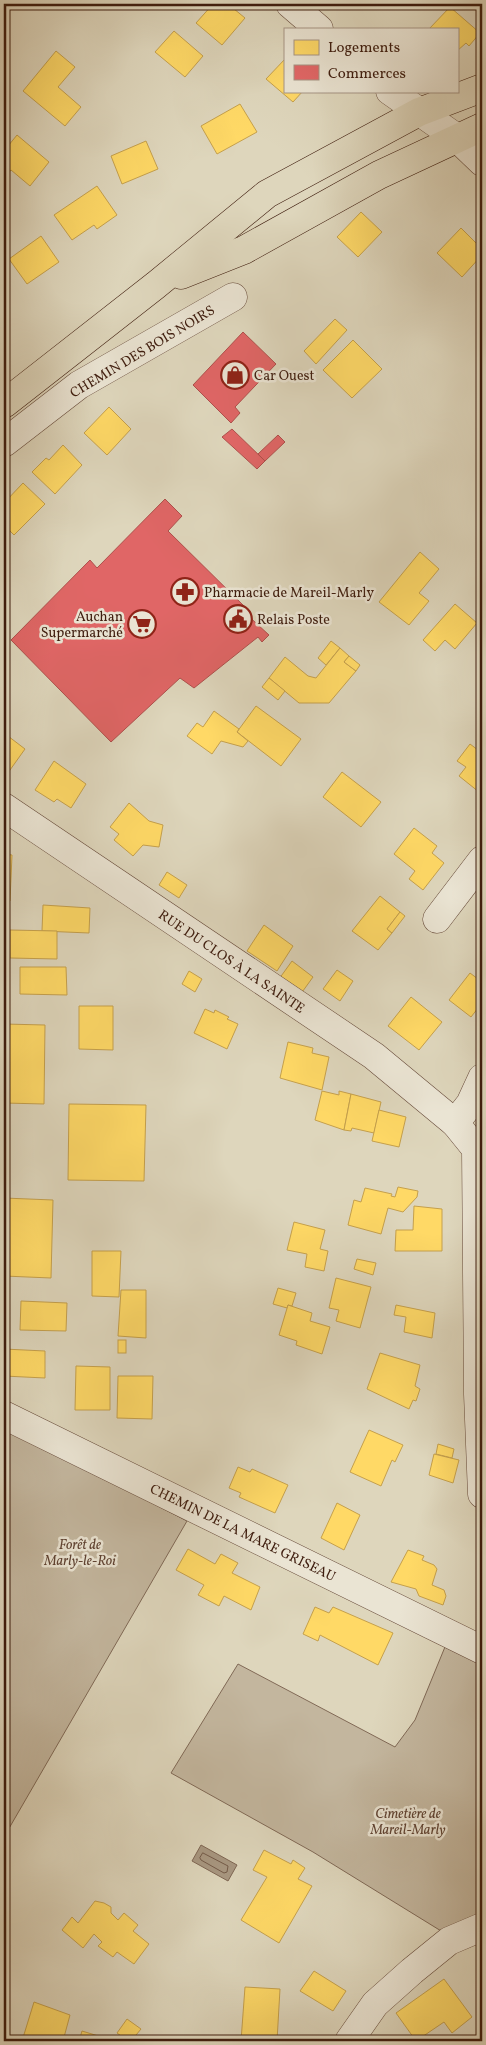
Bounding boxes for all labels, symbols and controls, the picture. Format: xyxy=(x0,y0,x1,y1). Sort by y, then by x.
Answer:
legend xyxy=(284,28,458,92)
text: Logements xyxy=(328,38,400,59)
text: Commerces xyxy=(328,64,406,85)
street label: CHEMIN DES BOIS NOIRS xyxy=(67,301,219,403)
shop icon: Car Ouest xyxy=(220,360,250,390)
place label: Car Ouest xyxy=(254,367,315,386)
pharmacy icon: Pharmacie de Mareil-Marly xyxy=(170,577,200,607)
place label: Pharmacie de Mareil-Marly xyxy=(204,584,374,603)
public building icon: Relais Poste xyxy=(223,604,253,634)
place label: Auchan Supermarché xyxy=(41,608,123,643)
supermarket icon: Auchan Supermarché xyxy=(127,609,157,639)
place label: Relais Poste xyxy=(257,611,330,630)
street label: RUE DU CLOS À LA SAINTE xyxy=(154,905,309,1018)
street label: CHEMIN DE LA MARE GRISEAU xyxy=(146,1480,338,1587)
park label: Forêt de Marly-le-Roi xyxy=(43,1536,116,1571)
park label: Cimetière de Mareil-Marly xyxy=(369,1805,446,1840)

